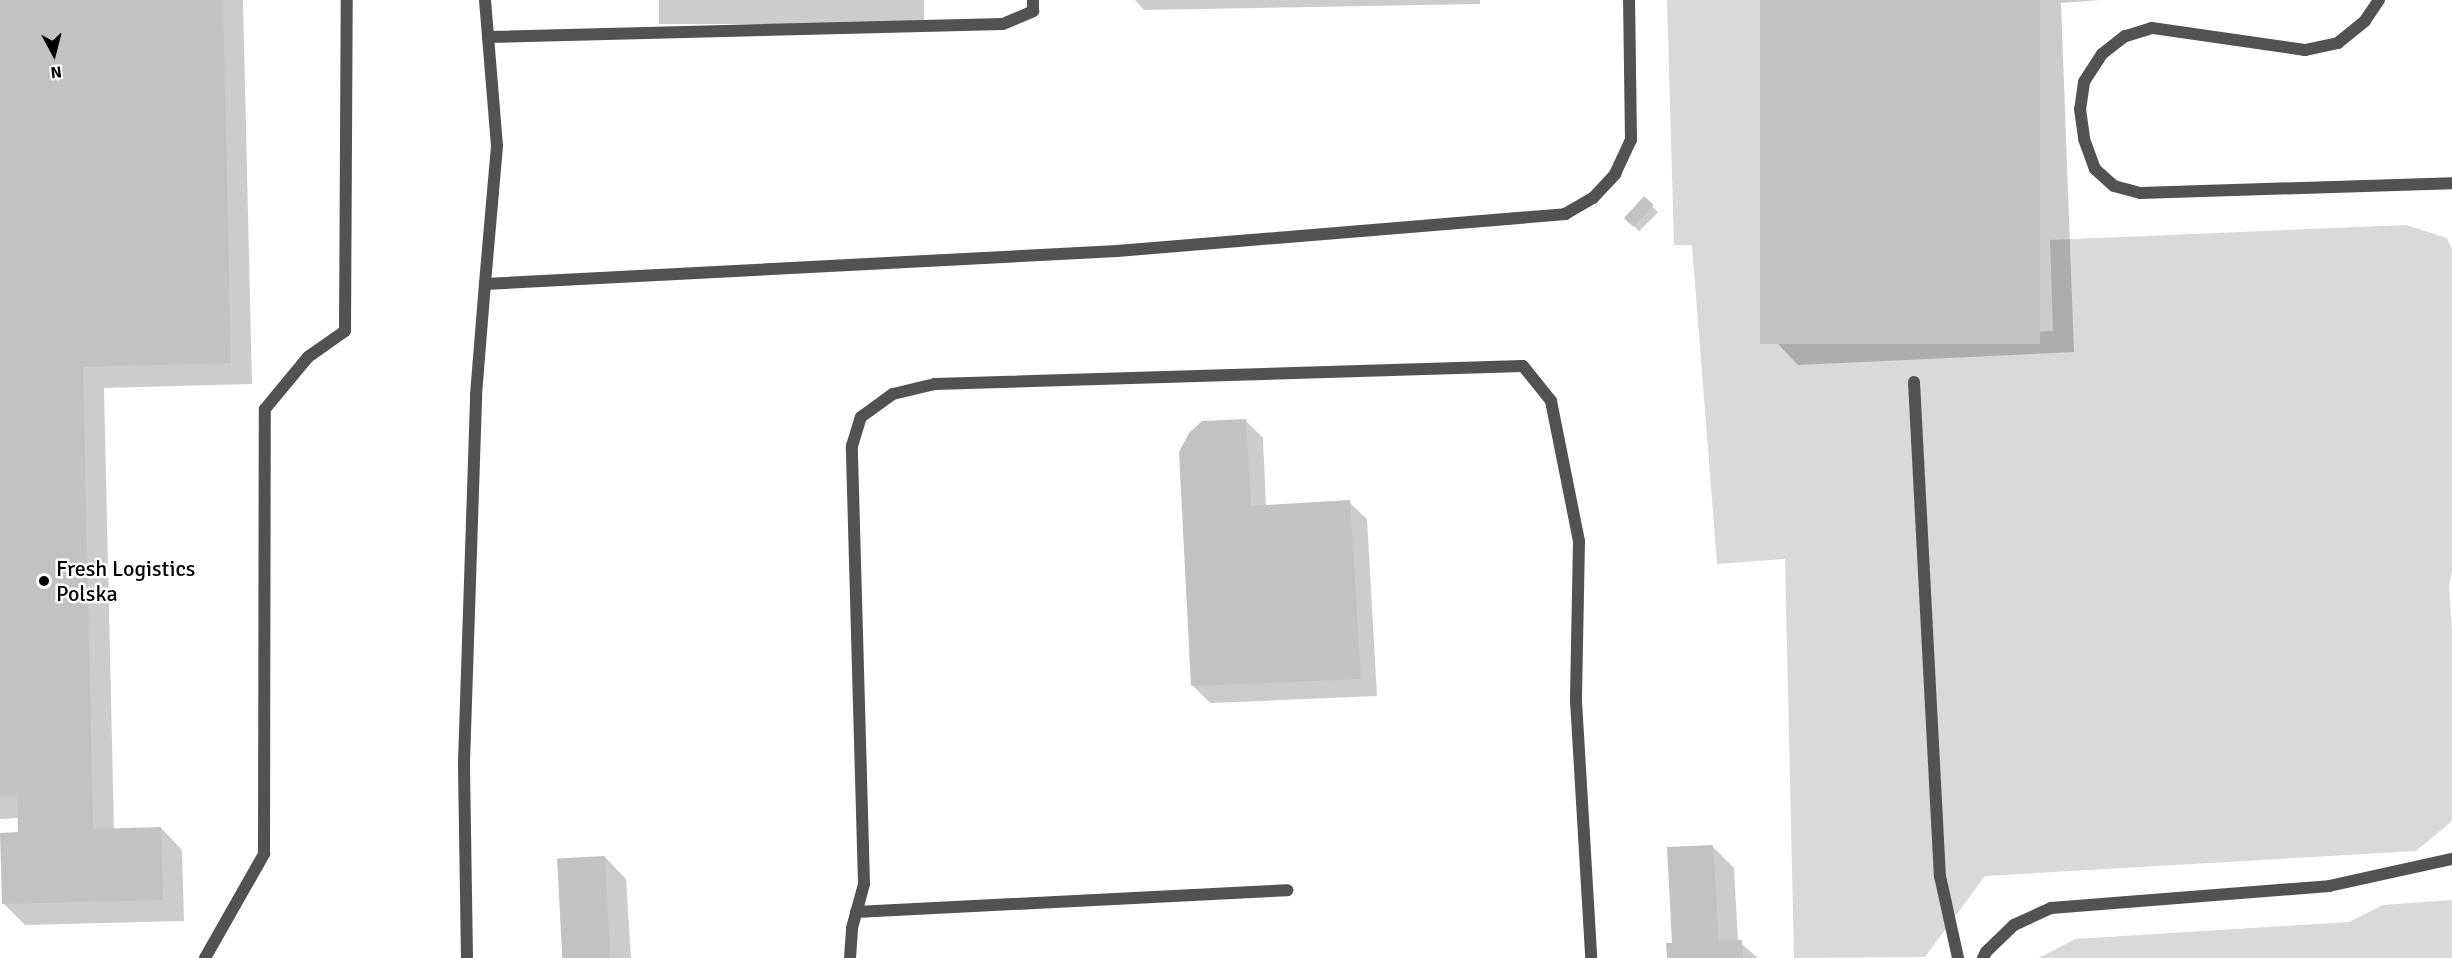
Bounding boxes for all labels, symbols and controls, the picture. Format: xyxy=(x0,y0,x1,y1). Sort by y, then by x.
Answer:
north arrow xyxy=(24,24,84,84)
text: N xyxy=(49,61,63,82)
place label: Fresh Logistics Polska xyxy=(56,555,195,606)
marker: Fresh Logistics Polska xyxy=(37,574,51,588)

